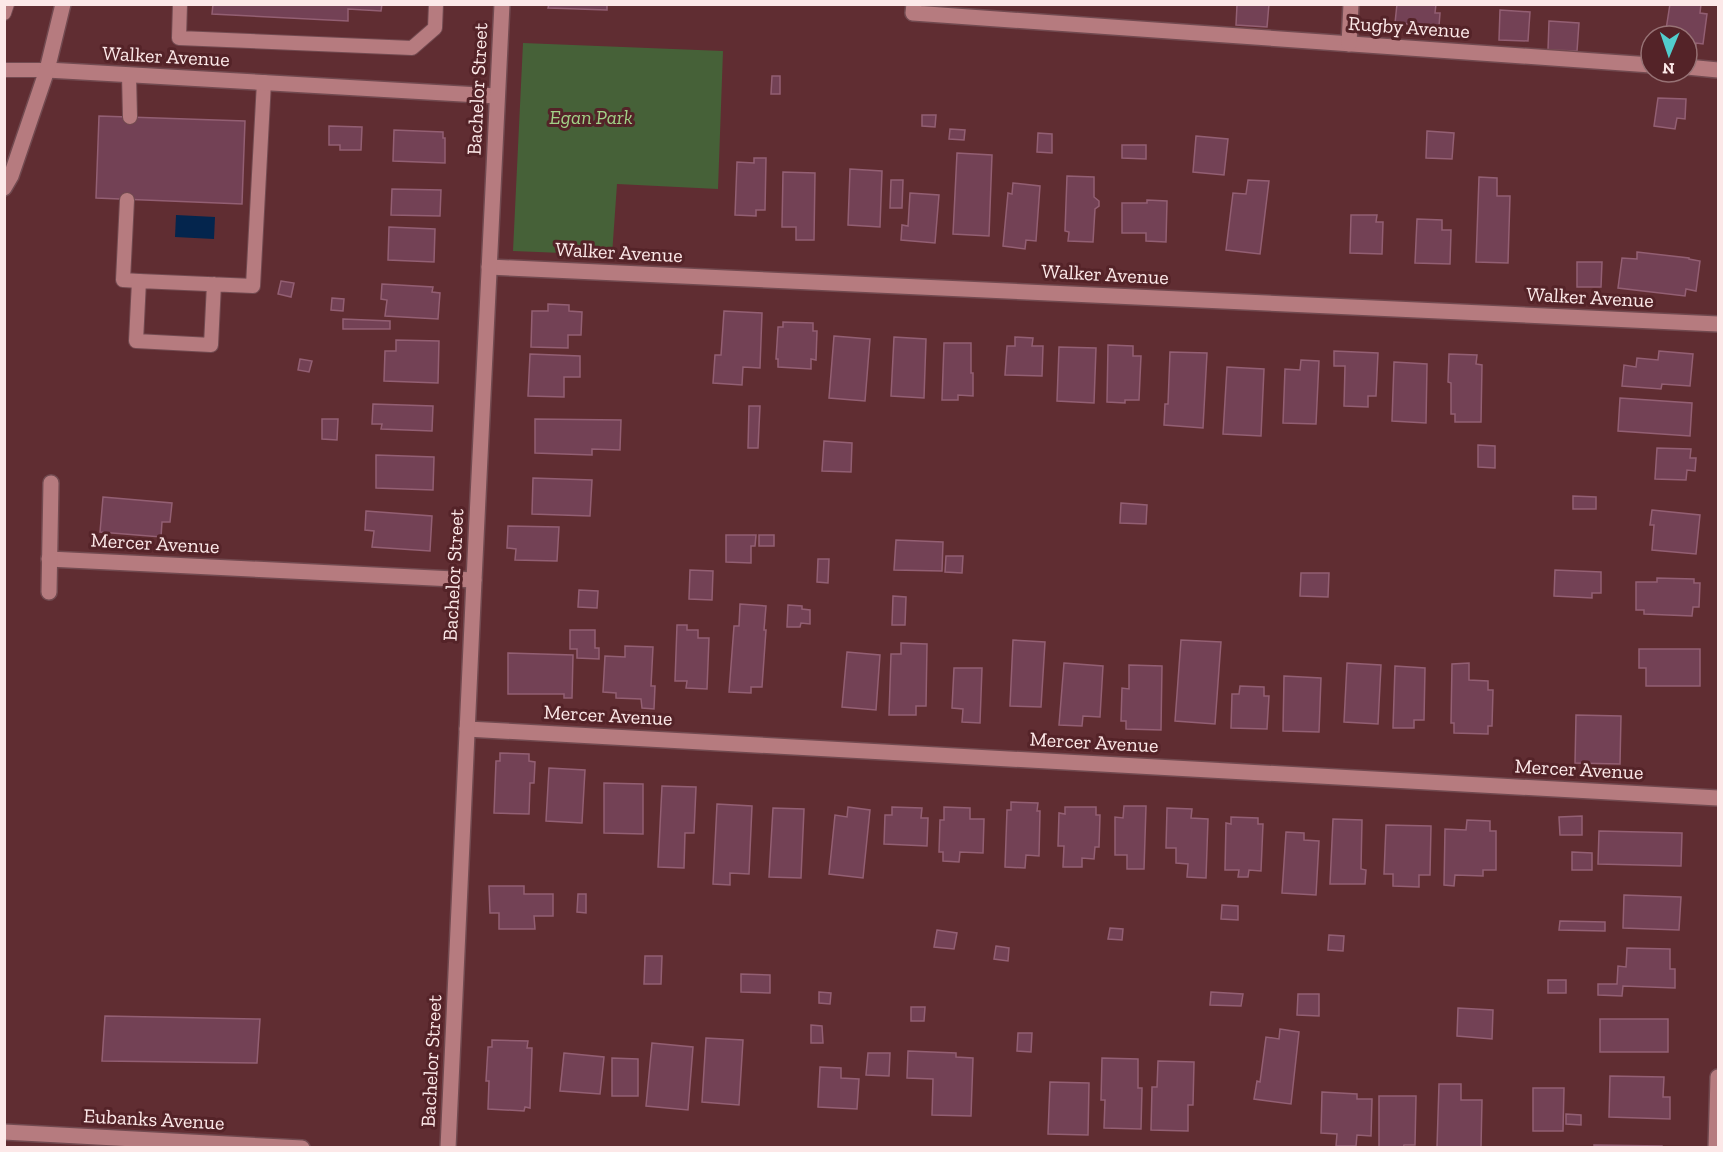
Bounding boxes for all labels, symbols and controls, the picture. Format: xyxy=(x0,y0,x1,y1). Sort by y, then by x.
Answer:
street label: Rugby Avenue xyxy=(1347,11,1471,43)
street label: Bachelor Street xyxy=(462,22,492,156)
north arrow xyxy=(1639,24,1699,84)
street label: Walker Avenue xyxy=(102,41,230,71)
text: N xyxy=(1662,59,1675,78)
park label: Egan Park xyxy=(549,105,633,129)
street label: Walker Avenue xyxy=(555,237,683,267)
street label: Walker Avenue xyxy=(1041,259,1169,289)
street label: Walker Avenue xyxy=(1526,282,1654,312)
street label: Bachelor Street xyxy=(438,508,468,642)
street label: Mercer Avenue xyxy=(90,528,220,558)
street label: Mercer Avenue xyxy=(543,700,673,730)
street label: Mercer Avenue xyxy=(1029,727,1159,757)
street label: Mercer Avenue xyxy=(1514,754,1644,784)
street label: Bachelor Street xyxy=(416,994,446,1128)
street label: Eubanks Avenue xyxy=(83,1103,225,1135)

